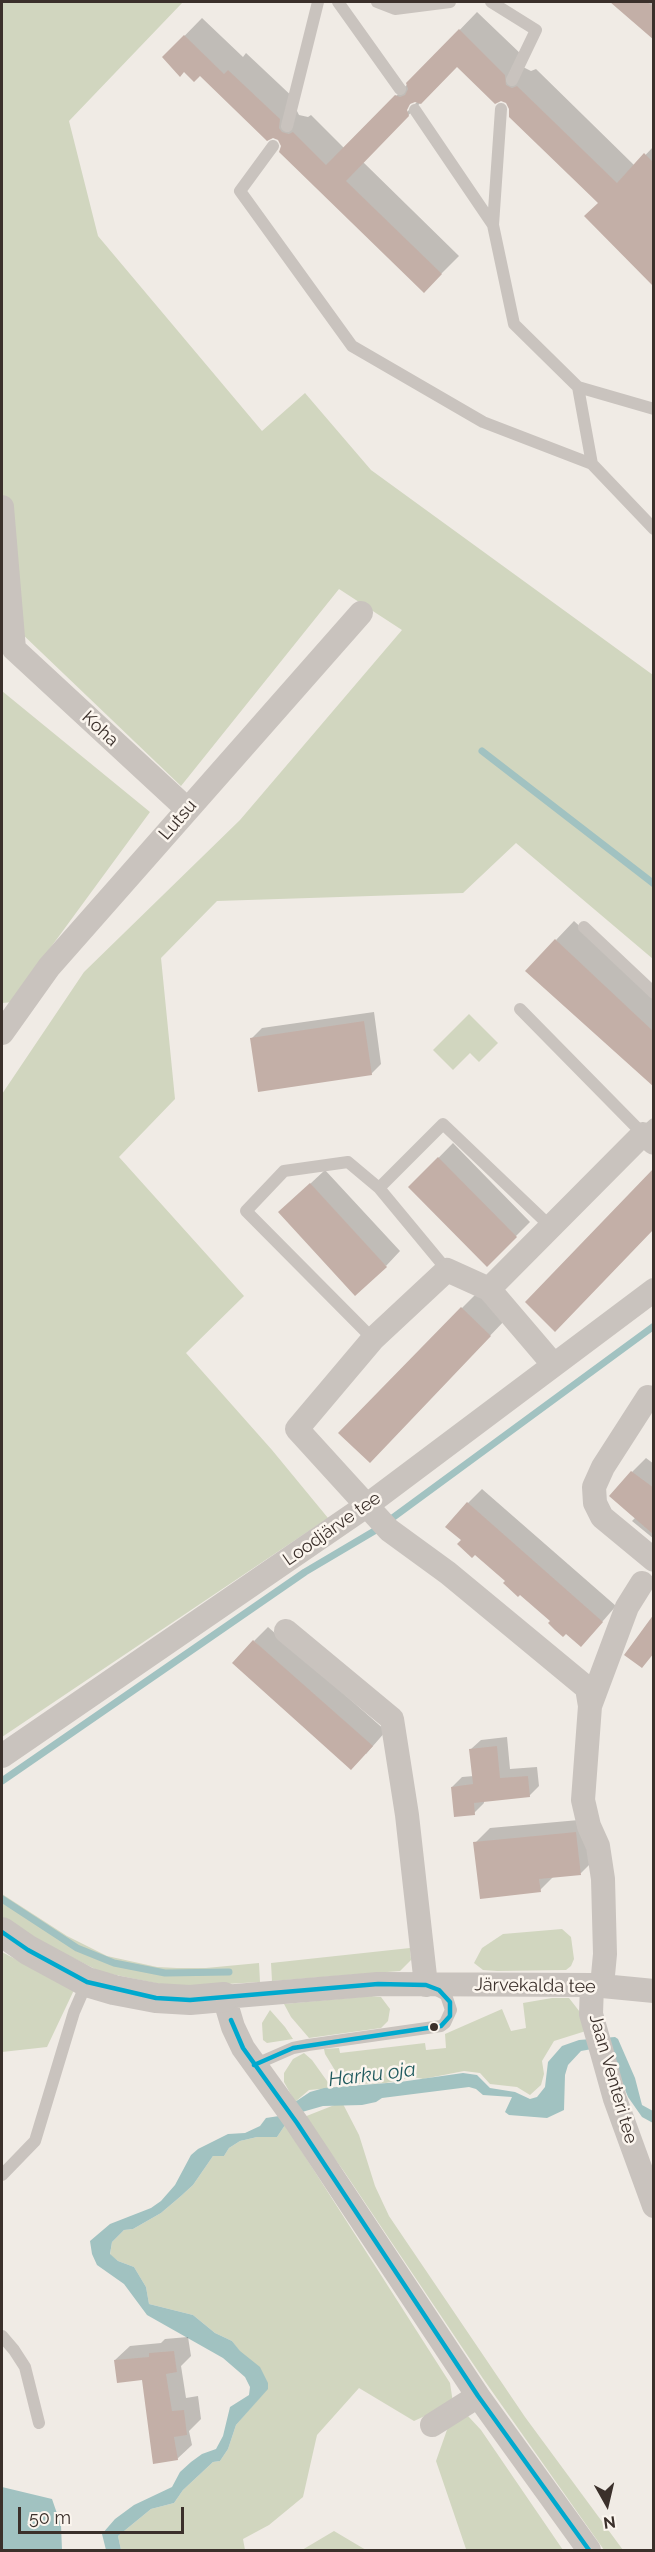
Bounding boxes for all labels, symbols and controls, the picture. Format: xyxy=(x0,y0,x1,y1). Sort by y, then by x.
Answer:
street label: Koha xyxy=(77,707,123,751)
street label: Lutsu xyxy=(155,795,201,845)
street label: Loodjärve tee xyxy=(279,1487,385,1571)
street label: Järvekalda tee xyxy=(474,1974,596,1998)
street label: Jaan Venteri tee xyxy=(584,2012,642,2146)
unlabelled marker xyxy=(428,2021,440,2033)
water label: Harku oja xyxy=(327,2058,417,2092)
north arrow xyxy=(577,2474,637,2534)
scale bar xyxy=(21,2495,188,2533)
text: 50 m xyxy=(29,2507,71,2528)
text: N xyxy=(602,2512,617,2533)

